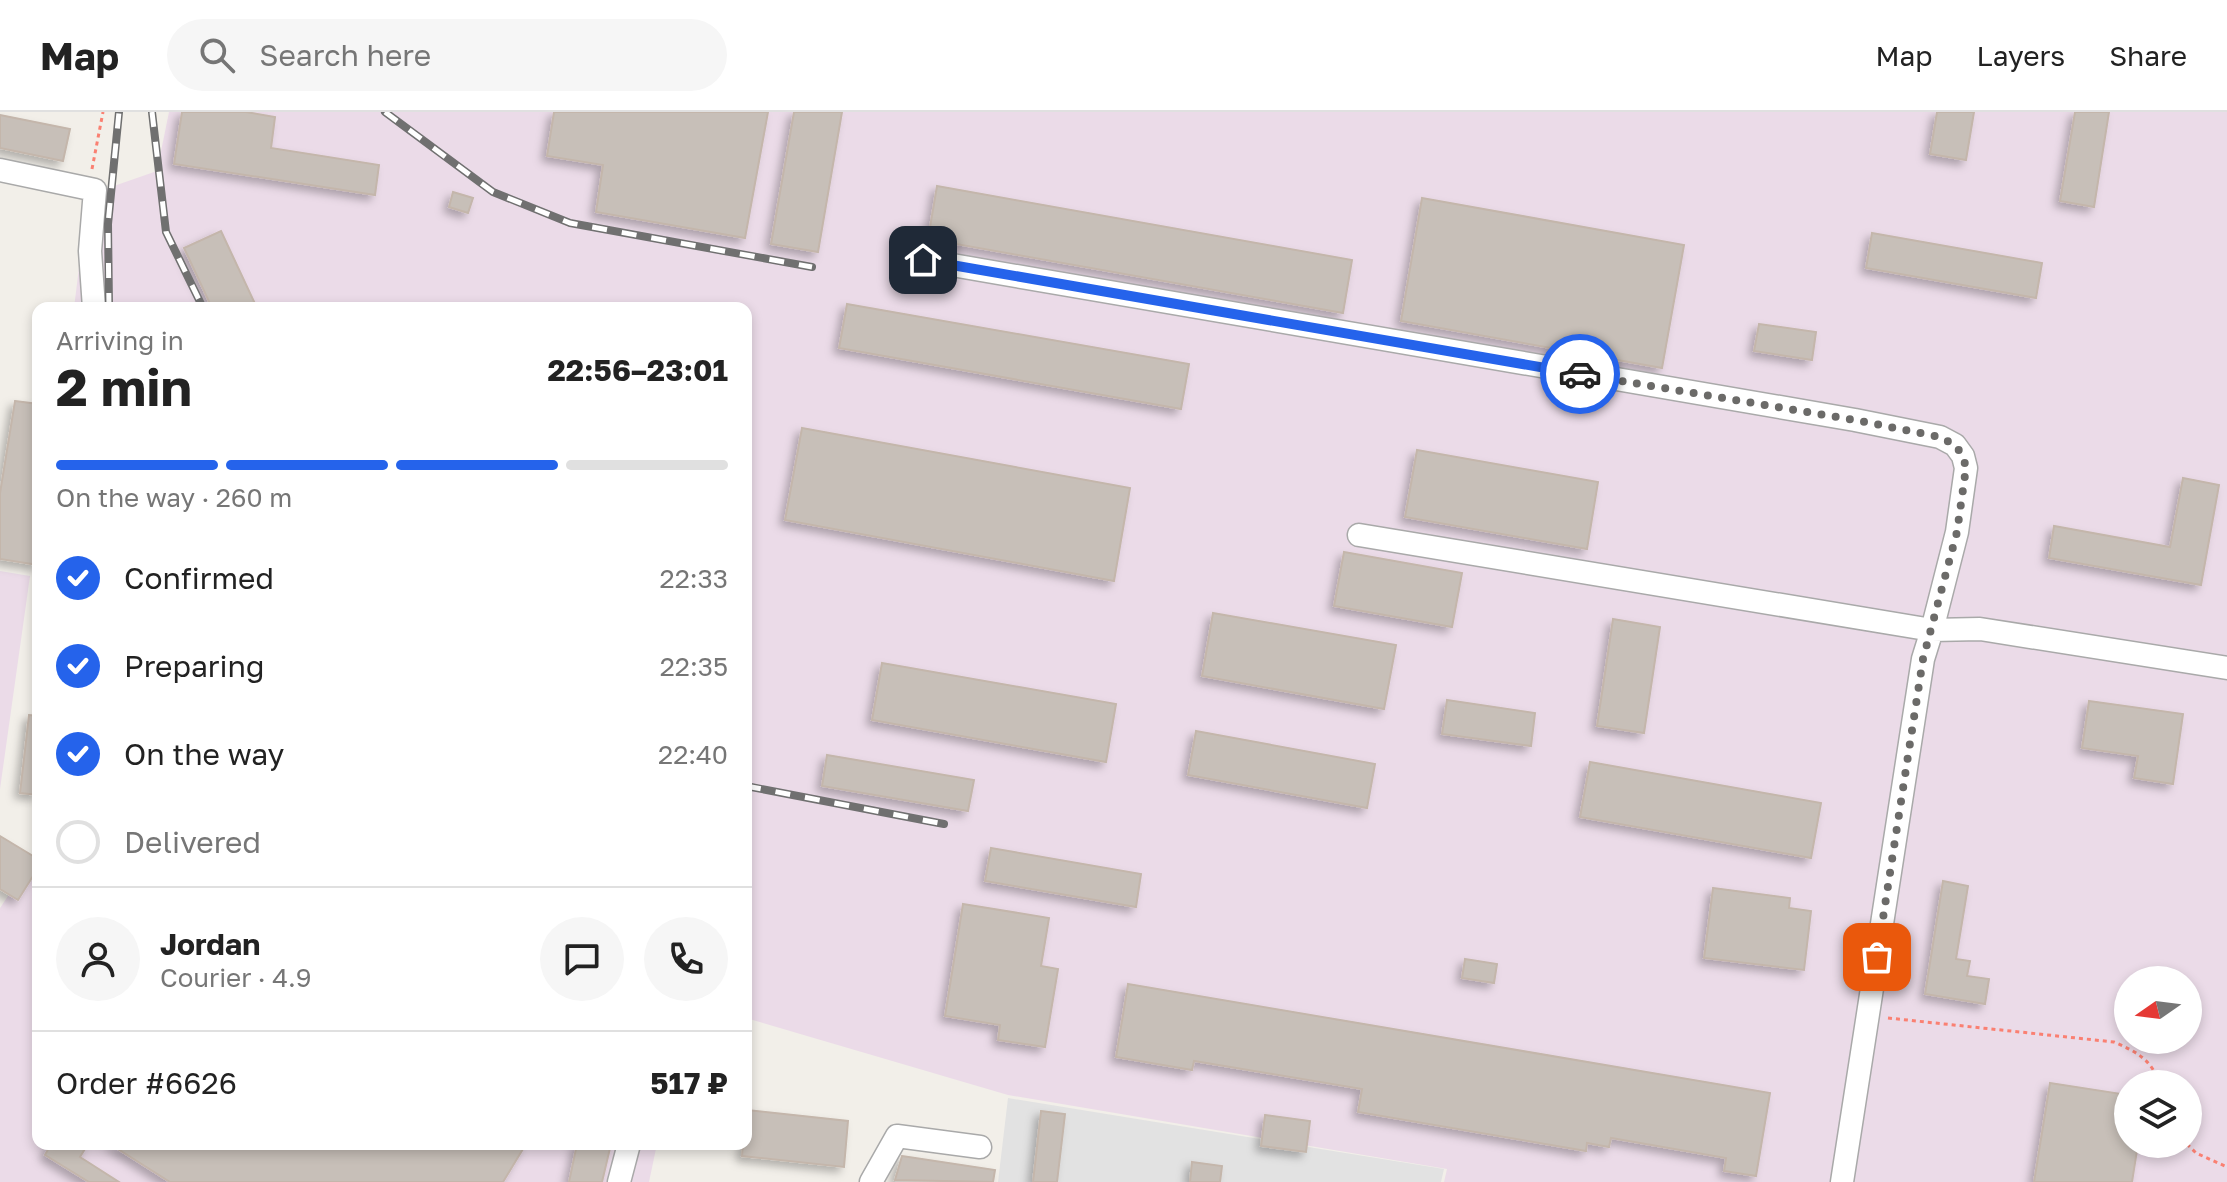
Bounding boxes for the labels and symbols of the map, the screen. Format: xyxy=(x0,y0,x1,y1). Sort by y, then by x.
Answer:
pin xyxy=(889,226,957,294)
courier xyxy=(1540,334,1620,414)
pin xyxy=(1843,923,1911,991)
north arrow xyxy=(2114,966,2202,1054)

